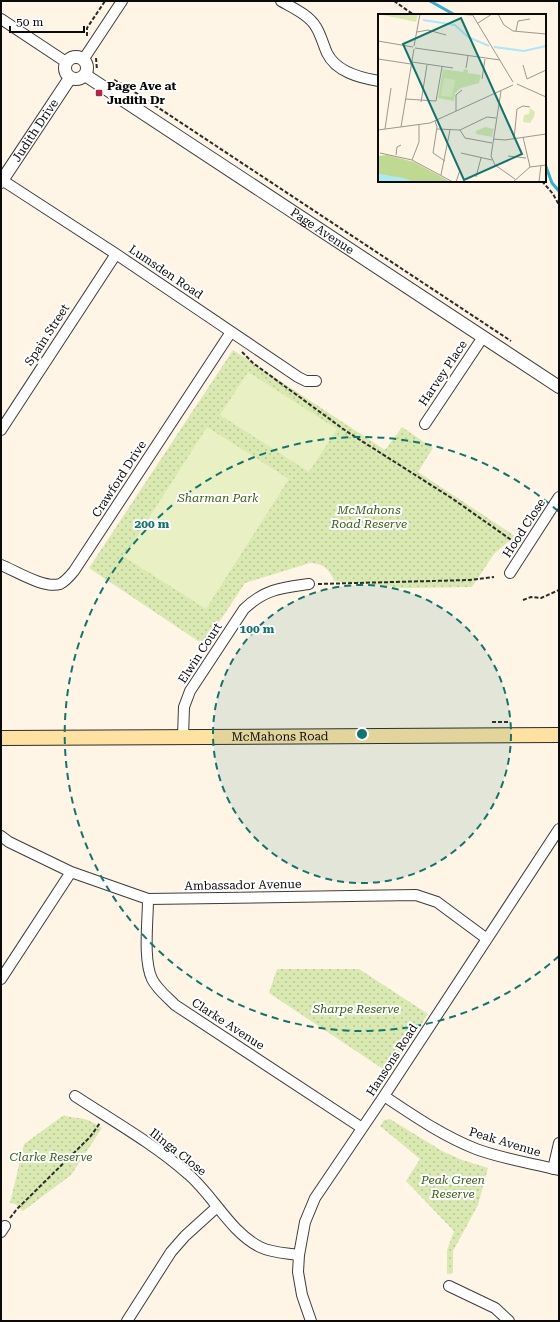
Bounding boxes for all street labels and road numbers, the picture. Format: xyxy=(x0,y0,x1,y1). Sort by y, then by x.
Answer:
street label: Judith Drive xyxy=(9,96,61,164)
street label: Page Avenue xyxy=(288,205,357,257)
street label: Lumsden Road xyxy=(126,242,206,302)
street label: Spain Street xyxy=(22,301,72,368)
street label: Harvey Place xyxy=(416,337,470,408)
street label: Crawford Drive xyxy=(89,438,149,520)
street label: Hood Close xyxy=(500,496,548,560)
street label: Elwin Court xyxy=(175,620,225,686)
street label: McMahons Road xyxy=(231,729,329,744)
street label: Ambassador Avenue xyxy=(184,877,302,893)
street label: Clarke Avenue xyxy=(189,995,267,1053)
street label: Hansons Road xyxy=(364,1021,421,1099)
street label: Peak Avenue xyxy=(467,1124,543,1160)
street label: Ilinga Close xyxy=(147,1126,209,1179)

